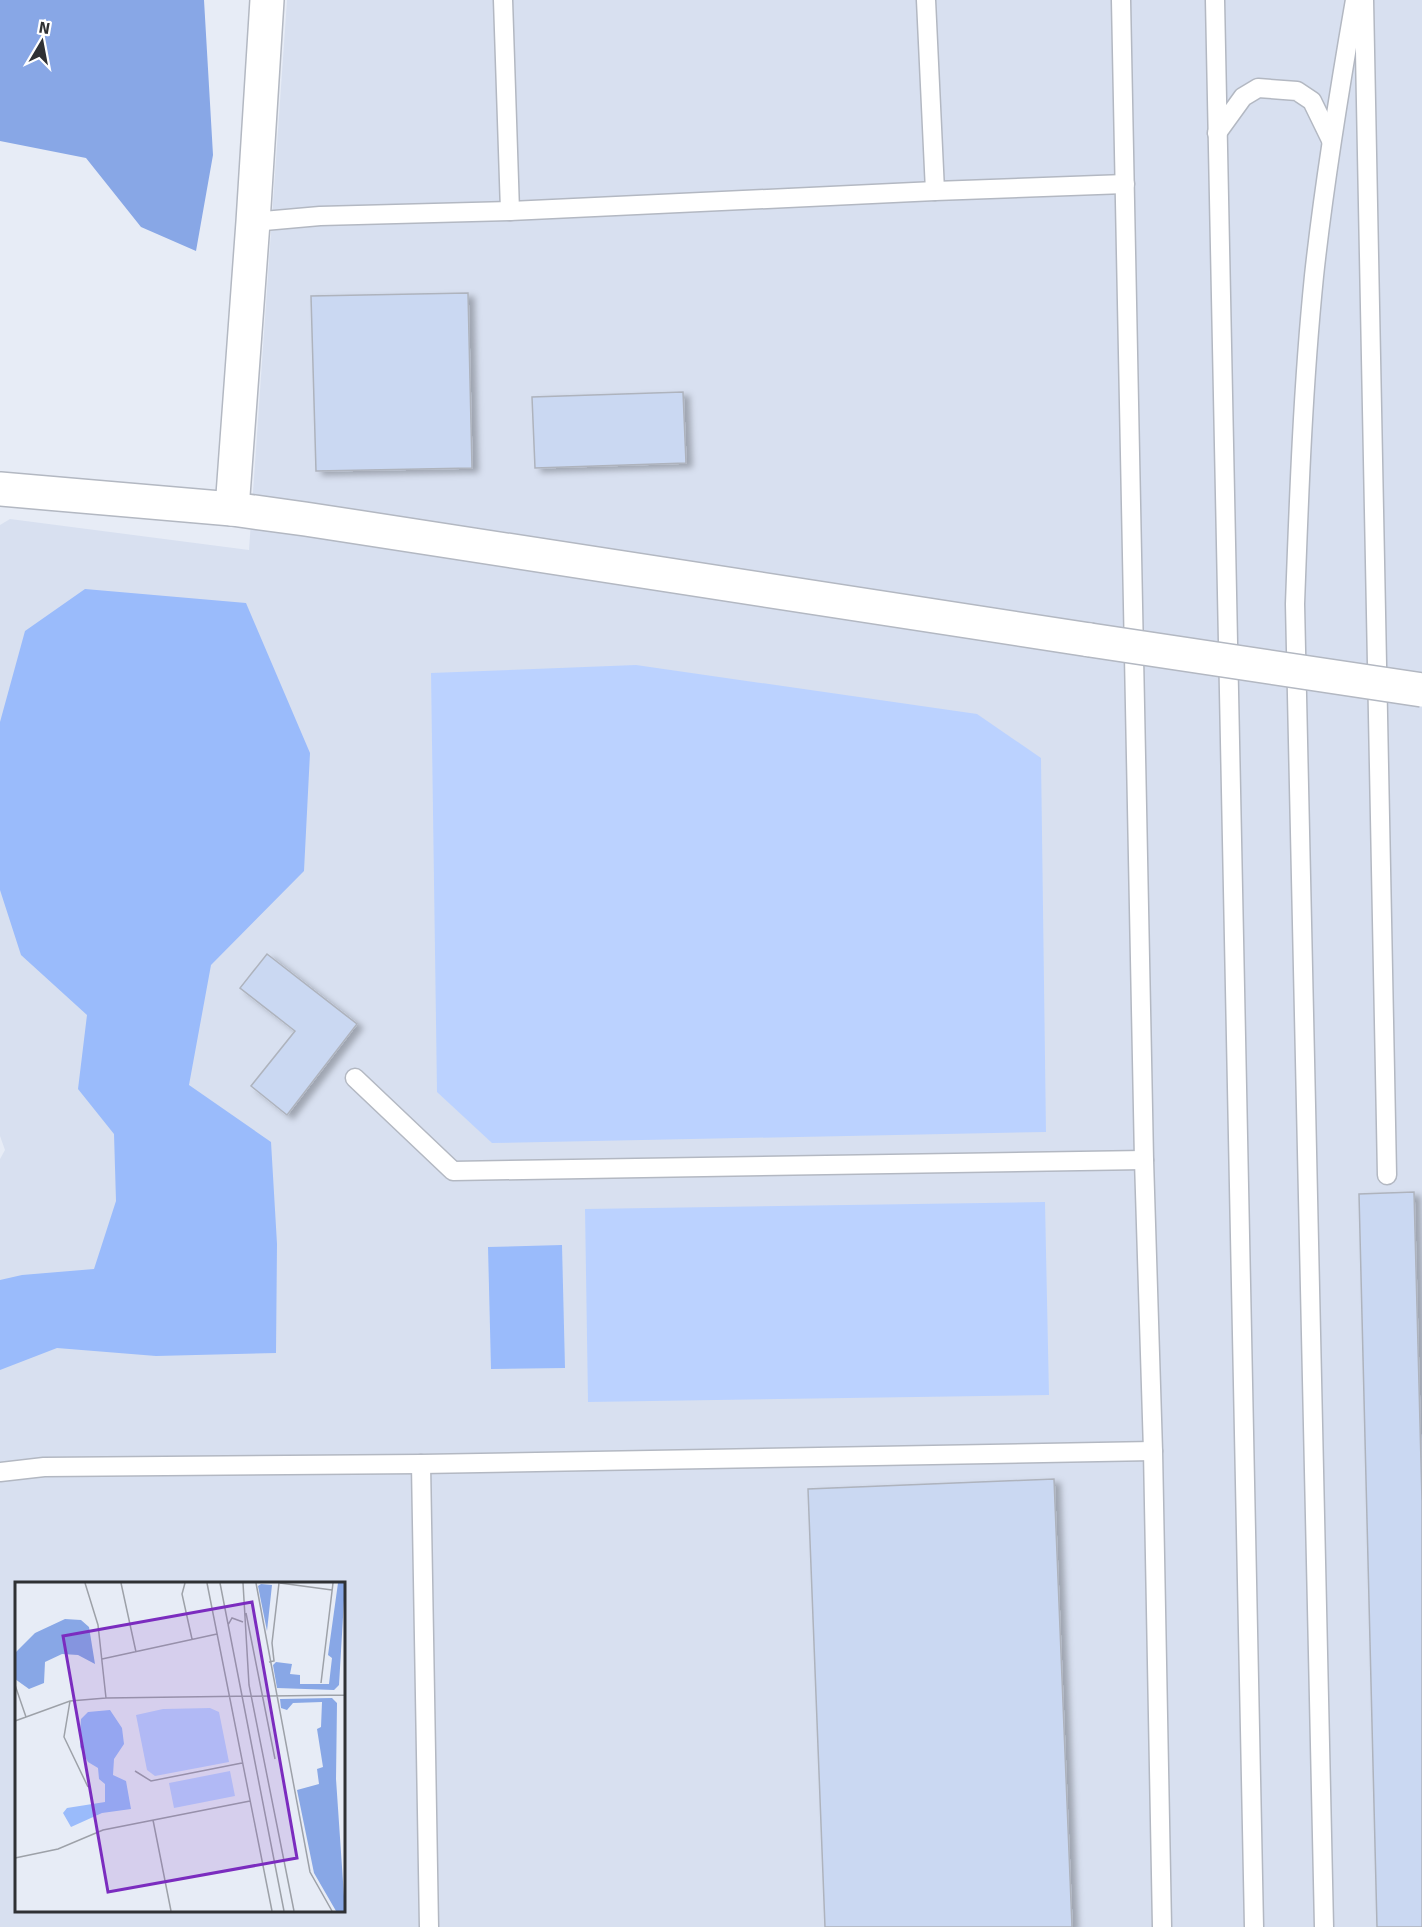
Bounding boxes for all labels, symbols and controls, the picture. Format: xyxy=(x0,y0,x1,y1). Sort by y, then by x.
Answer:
north arrow xyxy=(12,12,72,72)
text: N xyxy=(37,17,52,39)
inset map xyxy=(15,1582,345,1912)

